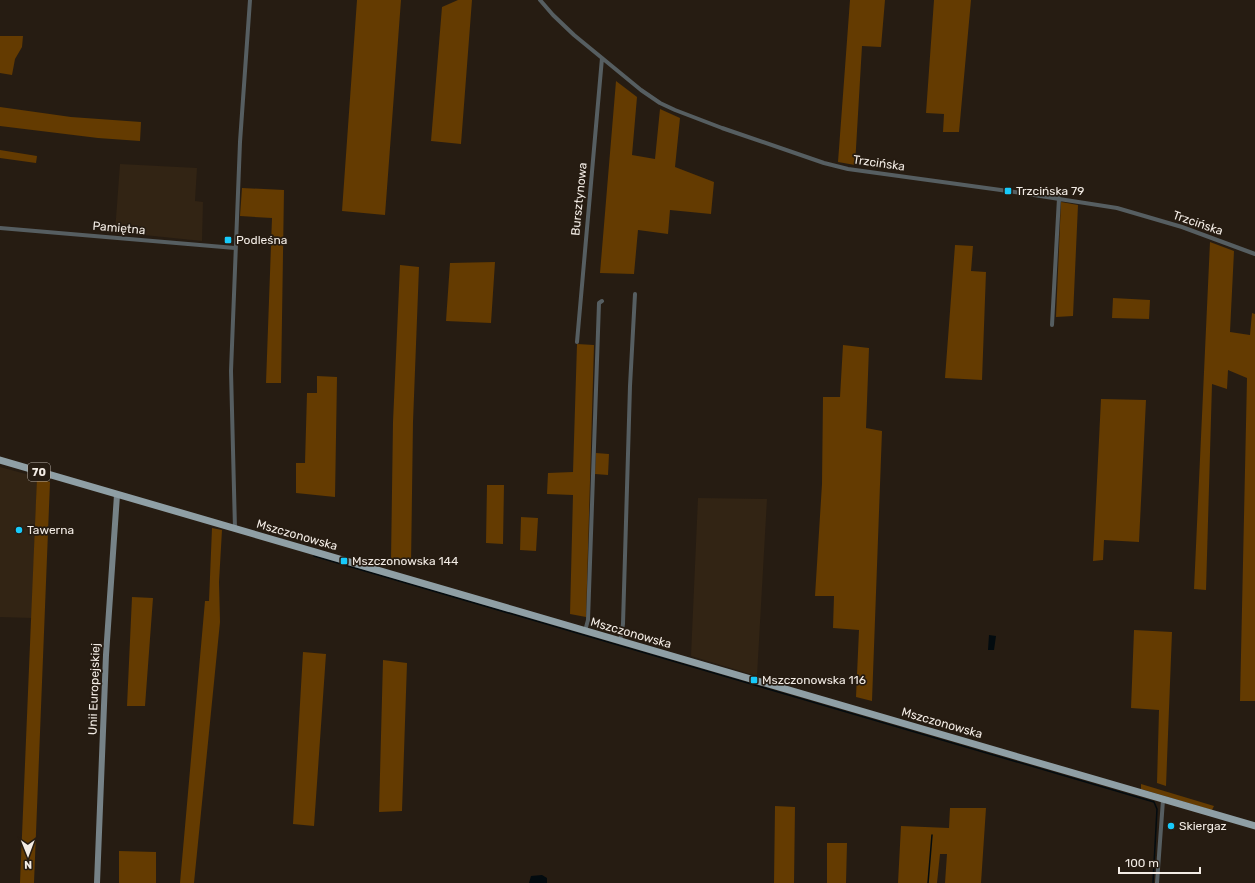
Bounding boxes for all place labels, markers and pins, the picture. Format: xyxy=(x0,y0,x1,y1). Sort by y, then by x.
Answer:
place label: Trzcińska 79 xyxy=(1016,184,1084,198)
marker: Trzcińska 79 xyxy=(1003,186,1013,196)
place label: Podleśna xyxy=(236,233,287,247)
marker: Podleśna xyxy=(223,235,233,245)
place label: Tawerna xyxy=(27,523,74,537)
marker: Tawerna xyxy=(14,525,24,535)
place label: Mszczonowska 144 xyxy=(352,554,459,568)
marker: Mszczonowska 144 xyxy=(339,556,349,566)
place label: Mszczonowska 116 xyxy=(762,673,866,687)
marker: Mszczonowska 116 xyxy=(749,675,759,685)
place label: Skiergaz xyxy=(1179,819,1227,833)
marker: Skiergaz xyxy=(1166,821,1176,831)

